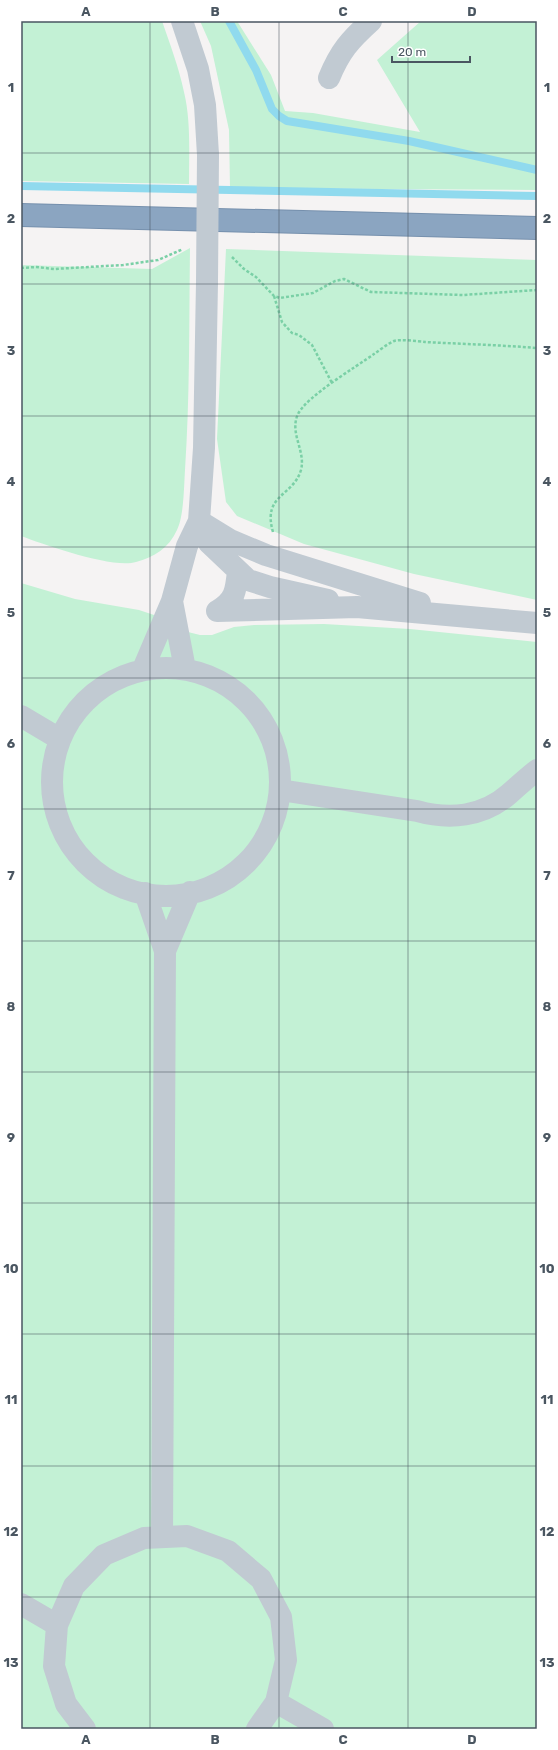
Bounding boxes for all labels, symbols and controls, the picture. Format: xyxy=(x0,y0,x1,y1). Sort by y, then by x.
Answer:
text: A xyxy=(81,4,91,19)
text: B xyxy=(210,4,220,19)
text: C xyxy=(338,4,348,19)
text: D xyxy=(467,4,477,19)
scale bar xyxy=(392,38,470,64)
text: 20 m xyxy=(398,45,426,59)
text: 1 xyxy=(8,80,14,95)
text: 1 xyxy=(544,80,550,95)
text: 2 xyxy=(7,211,15,226)
text: 2 xyxy=(543,211,551,226)
text: 3 xyxy=(7,343,16,358)
text: 3 xyxy=(543,343,552,358)
text: 4 xyxy=(7,474,16,489)
text: 4 xyxy=(543,474,552,489)
text: 5 xyxy=(7,605,15,620)
text: 5 xyxy=(543,605,551,620)
text: 6 xyxy=(7,736,16,751)
text: 6 xyxy=(543,736,552,751)
text: 7 xyxy=(7,868,15,883)
text: 7 xyxy=(543,868,551,883)
text: 8 xyxy=(7,999,16,1014)
text: 8 xyxy=(543,999,552,1014)
text: 9 xyxy=(7,1130,15,1145)
text: 9 xyxy=(543,1130,551,1145)
text: 10 xyxy=(3,1261,19,1276)
text: 10 xyxy=(539,1261,555,1276)
text: 11 xyxy=(5,1392,17,1407)
text: 11 xyxy=(541,1392,553,1407)
text: 12 xyxy=(4,1524,18,1539)
text: 12 xyxy=(540,1524,554,1539)
text: 13 xyxy=(3,1655,19,1670)
text: 13 xyxy=(539,1655,555,1670)
text: A xyxy=(81,1732,91,1747)
text: B xyxy=(210,1732,220,1747)
text: C xyxy=(338,1732,348,1747)
text: D xyxy=(467,1732,477,1747)

